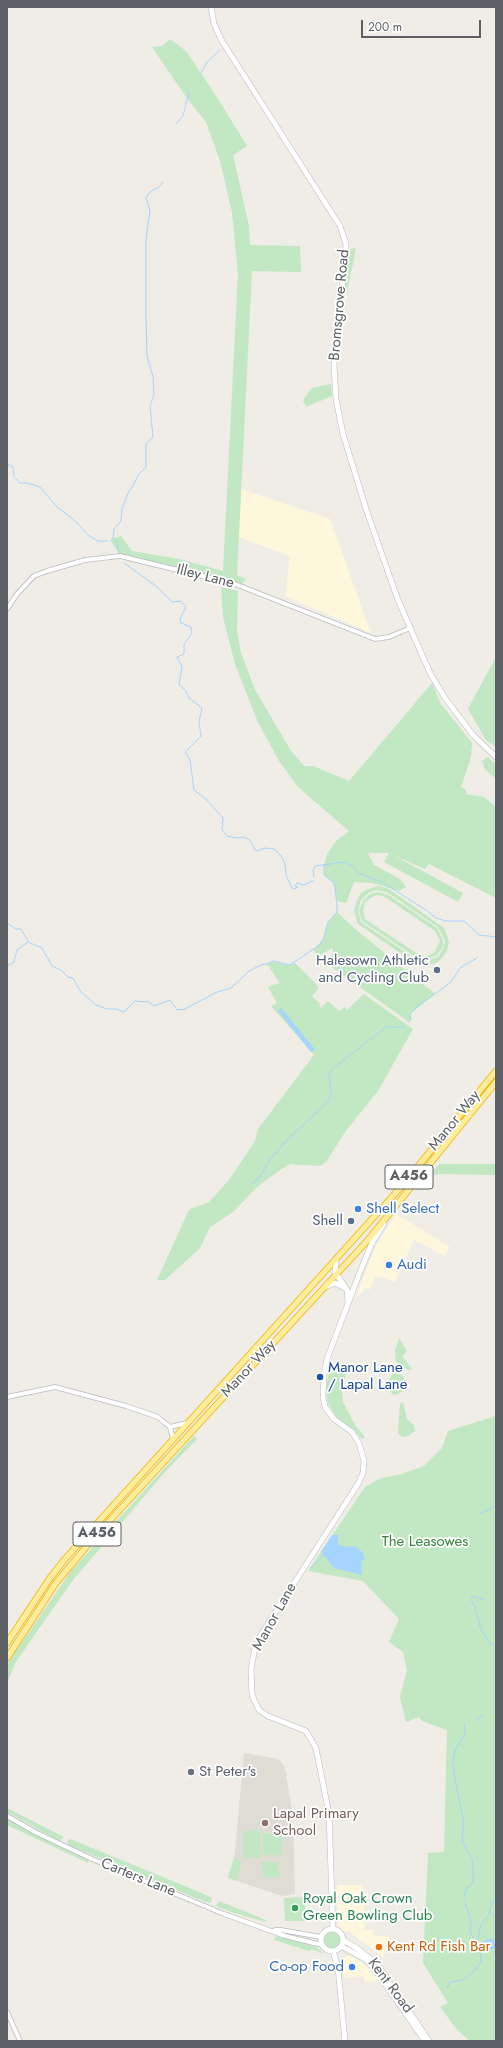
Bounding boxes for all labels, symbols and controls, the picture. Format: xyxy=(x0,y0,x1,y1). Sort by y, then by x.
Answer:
scale bar xyxy=(363,12,483,38)
text: 200 m xyxy=(368,18,402,36)
street label: Bromsgrove Road xyxy=(326,249,354,361)
street label: Illey Lane xyxy=(174,561,236,593)
place label: Halesown Athletic and Cycling Club xyxy=(316,952,429,987)
marker: Halesown Athletic and Cycling Club xyxy=(432,965,442,975)
street label: Manor Way xyxy=(425,1087,485,1155)
road number: A456 xyxy=(385,1165,433,1189)
place label: Shell Select xyxy=(366,1200,439,1218)
marker: Shell Select xyxy=(353,1204,363,1214)
place label: Shell xyxy=(312,1212,343,1230)
marker: Shell xyxy=(346,1216,356,1226)
place label: Audi xyxy=(397,1256,427,1274)
marker: Audi xyxy=(384,1260,394,1270)
street label: Manor Way xyxy=(218,1336,280,1402)
place label: Manor Lane / Lapal Lane xyxy=(328,1359,407,1394)
marker: Manor Lane / Lapal Lane xyxy=(315,1372,325,1382)
road number: A456 xyxy=(73,1522,121,1546)
park label: The Leasowes xyxy=(382,1533,468,1551)
street label: Manor Lane xyxy=(249,1580,301,1654)
place label: St Peter's xyxy=(199,1763,256,1781)
marker: St Peter's xyxy=(186,1767,196,1777)
place label: Lapal Primary School xyxy=(273,1805,359,1840)
marker: Lapal Primary School xyxy=(260,1818,270,1828)
street label: Carters Lane xyxy=(98,1855,178,1901)
place label: Royal Oak Crown Green Bowling Club xyxy=(303,1890,432,1925)
marker: Royal Oak Crown Green Bowling Club xyxy=(290,1903,300,1913)
place label: Kent Rd Fish Bar xyxy=(387,1938,491,1956)
marker: Kent Rd Fish Bar xyxy=(374,1942,384,1952)
street label: Kent Road xyxy=(364,1955,416,2017)
place label: Co-op Food xyxy=(269,1958,344,1976)
marker: Co-op Food xyxy=(347,1962,357,1972)

